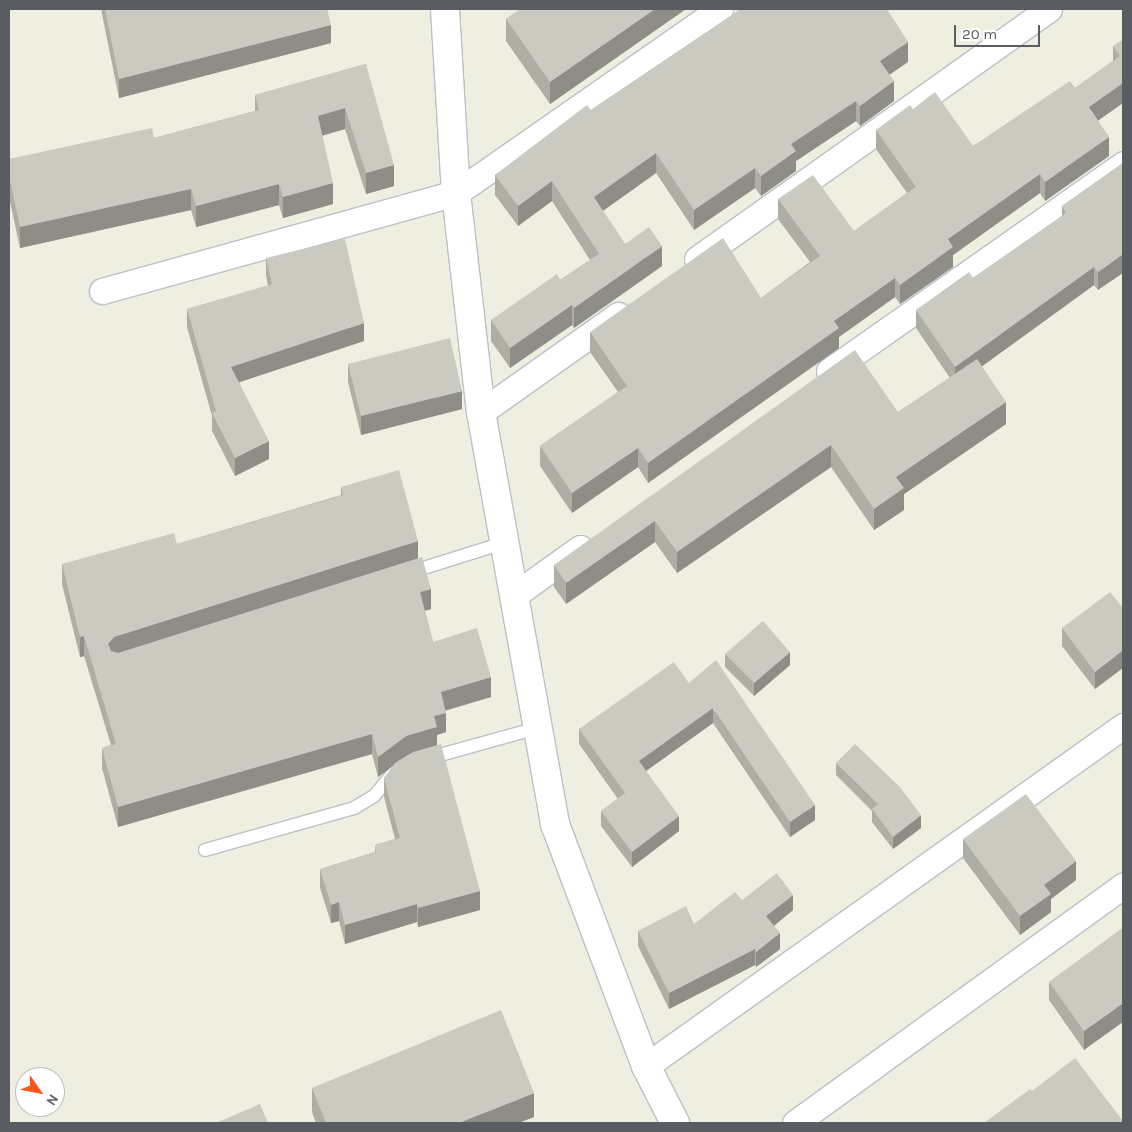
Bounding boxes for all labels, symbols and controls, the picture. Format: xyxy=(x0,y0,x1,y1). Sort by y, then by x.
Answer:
scale bar xyxy=(957,15,1043,47)
text: 20 m xyxy=(962,25,997,43)
north arrow xyxy=(15,1067,65,1117)
text: N xyxy=(42,1091,62,1109)

